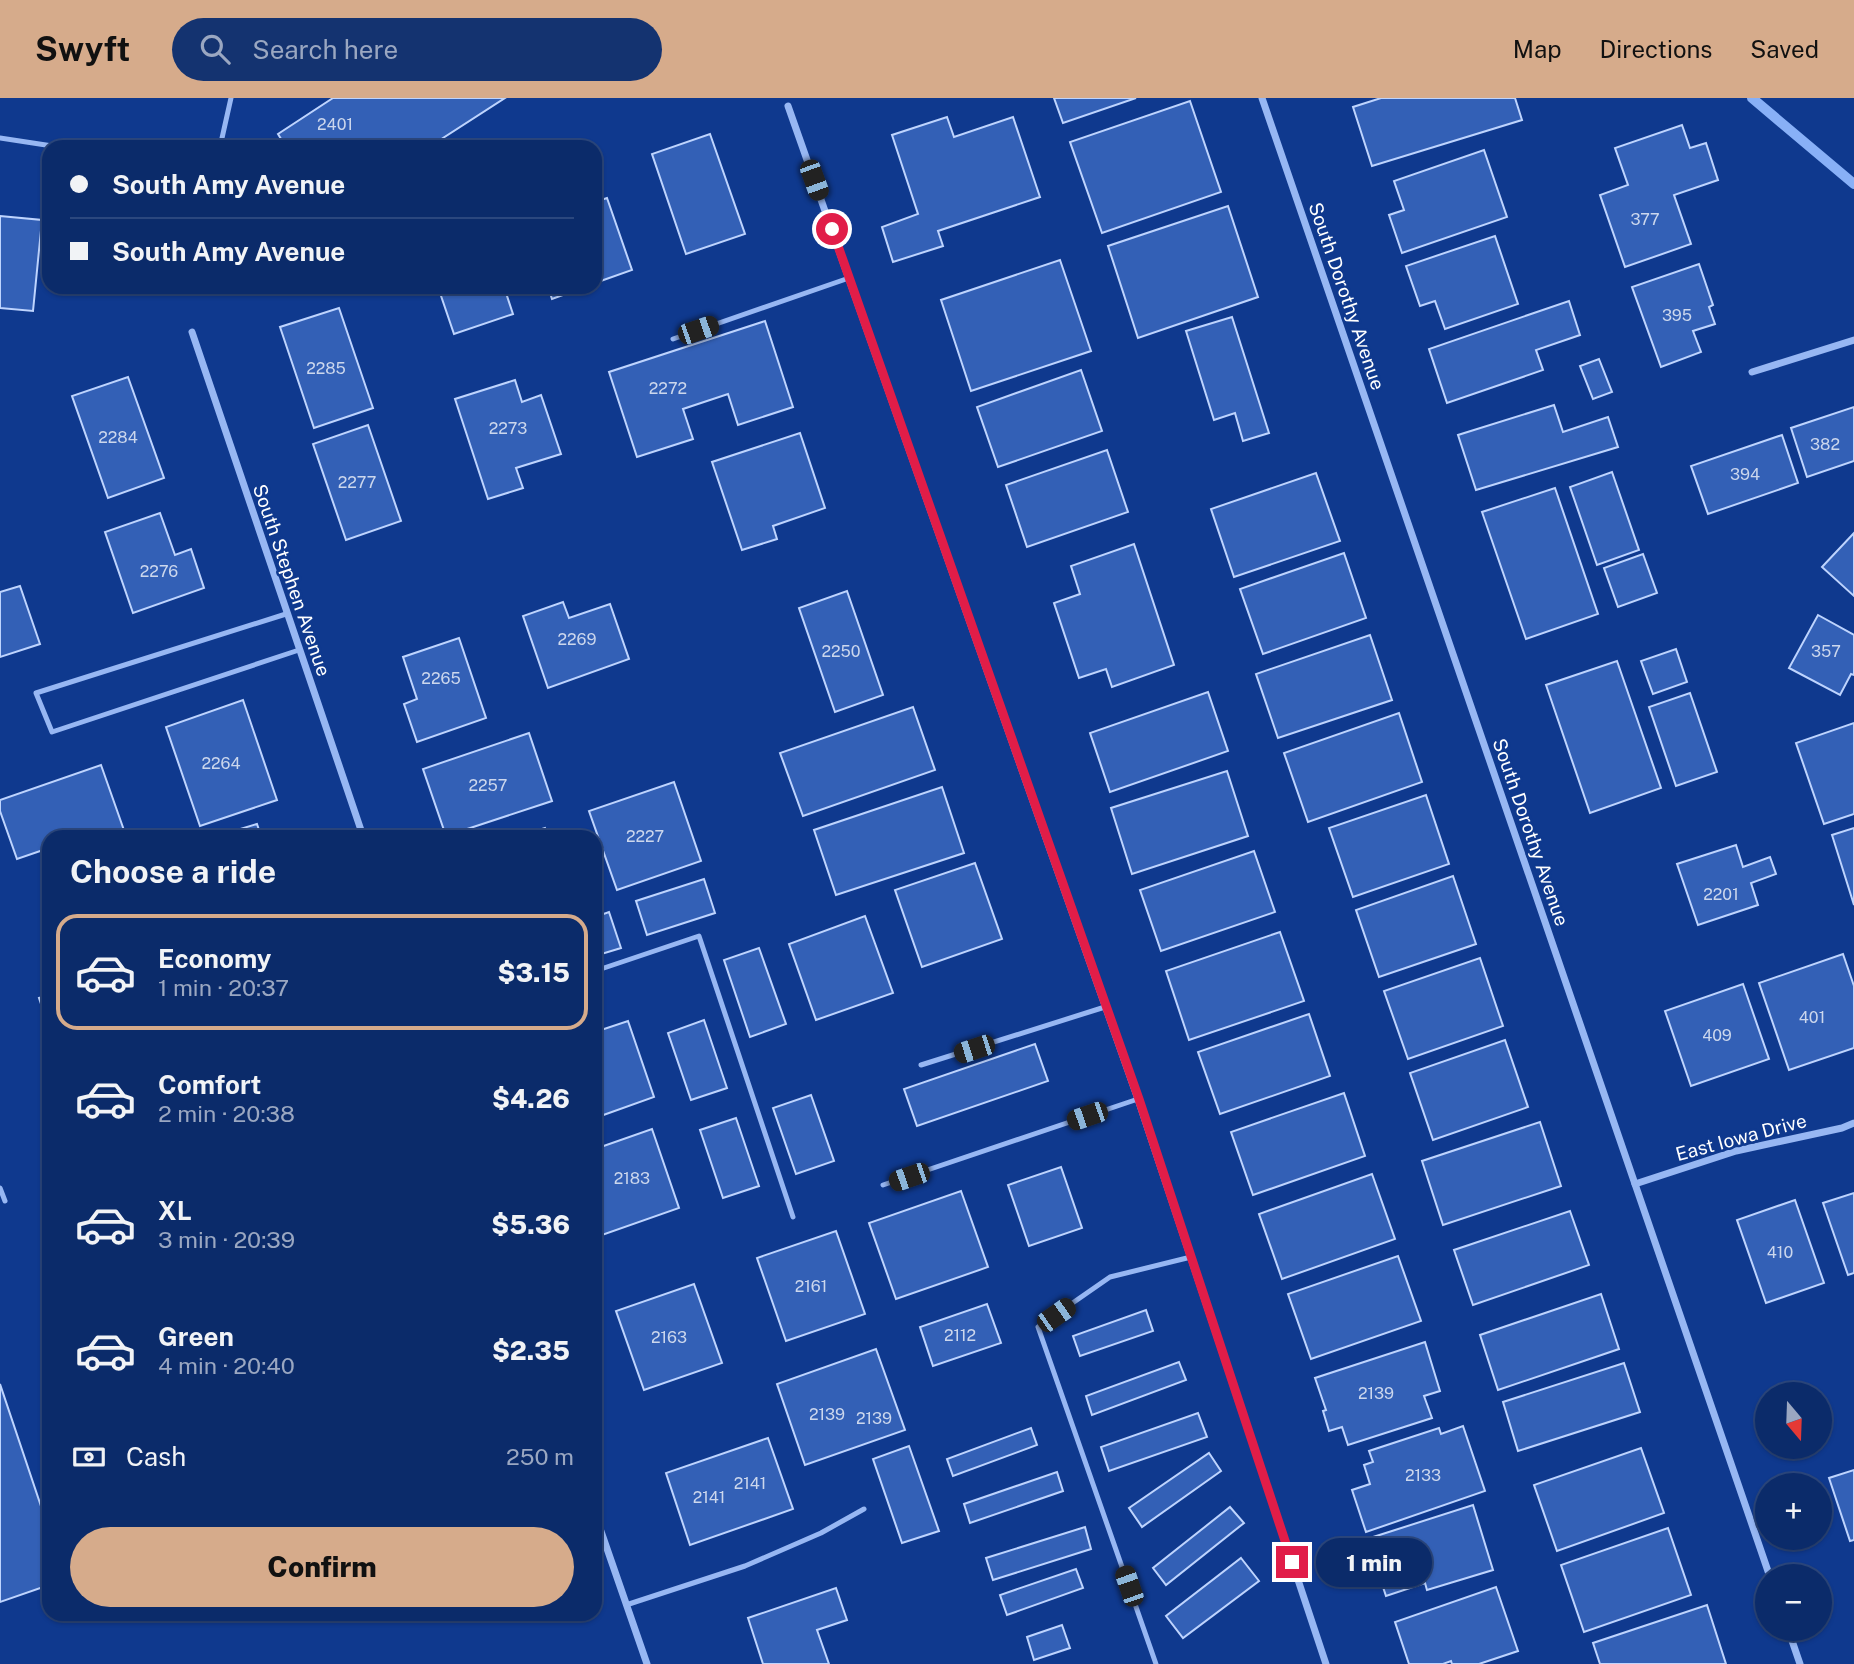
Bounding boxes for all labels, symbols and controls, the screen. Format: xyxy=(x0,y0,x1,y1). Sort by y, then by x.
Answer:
search box xyxy=(172,18,662,81)
text: Swyft xyxy=(35,30,130,68)
icon: search xyxy=(196,30,234,68)
text: Search here xyxy=(252,34,398,65)
text: Map xyxy=(1513,35,1562,63)
text: Directions xyxy=(1600,35,1712,63)
text: Saved xyxy=(1750,35,1819,63)
house number: 2401 xyxy=(317,115,353,134)
car xyxy=(797,157,832,203)
text: South Amy Avenue xyxy=(112,169,345,200)
street label: South Dorothy Avenue xyxy=(1305,199,1389,393)
house number: 377 xyxy=(1630,210,1660,229)
route start xyxy=(816,213,848,245)
text: South Amy Avenue xyxy=(112,236,345,267)
house number: 395 xyxy=(1662,306,1692,325)
car xyxy=(675,313,722,347)
house number: 2285 xyxy=(306,359,346,378)
house number: 2272 xyxy=(649,379,687,398)
house number: 2273 xyxy=(489,419,527,438)
house number: 2284 xyxy=(98,428,138,447)
house number: 382 xyxy=(1810,435,1840,454)
house number: 394 xyxy=(1730,465,1760,484)
house number: 2277 xyxy=(338,473,376,492)
street label: South Stephen Avenue xyxy=(249,481,335,679)
house number: 2276 xyxy=(140,562,178,581)
house number: 2269 xyxy=(558,630,596,649)
house number: 2250 xyxy=(821,642,861,661)
house number: 357 xyxy=(1811,642,1841,661)
house number: 2265 xyxy=(421,669,461,688)
street label: South Dorothy Avenue xyxy=(1489,735,1573,929)
house number: 2264 xyxy=(201,754,241,773)
house number: 2257 xyxy=(469,776,507,795)
house number: 2227 xyxy=(626,827,664,846)
text: Choose a ride xyxy=(70,853,276,890)
house number: 2201 xyxy=(1703,885,1739,904)
icon: car xyxy=(74,941,137,1004)
text: Economy xyxy=(158,943,271,974)
text: $3.15 xyxy=(497,957,570,988)
text: 1 min · 20:37 xyxy=(158,974,289,1001)
house number: 401 xyxy=(1799,1008,1825,1027)
house number: 409 xyxy=(1702,1026,1732,1045)
car xyxy=(951,1033,998,1065)
icon: car xyxy=(74,1067,137,1130)
text: Comfort xyxy=(158,1069,261,1100)
text: $4.26 xyxy=(492,1083,570,1114)
car xyxy=(1064,1099,1111,1133)
text: 2 min · 20:38 xyxy=(158,1100,295,1127)
street label: East Iowa Drive xyxy=(1673,1109,1809,1165)
car xyxy=(886,1160,933,1194)
house number: 2183 xyxy=(614,1169,650,1188)
icon: car xyxy=(74,1193,137,1256)
text: XL xyxy=(158,1195,192,1226)
text: $5.36 xyxy=(491,1209,570,1240)
text: 3 min · 20:39 xyxy=(158,1226,295,1253)
house number: 410 xyxy=(1767,1243,1793,1262)
house number: 2161 xyxy=(795,1277,827,1296)
car xyxy=(1033,1294,1080,1336)
icon: car xyxy=(74,1319,137,1382)
text: Green xyxy=(158,1321,234,1352)
house number: 2112 xyxy=(944,1326,976,1345)
house number: 2163 xyxy=(651,1328,687,1347)
text: $2.35 xyxy=(492,1335,570,1366)
text: 4 min · 20:40 xyxy=(158,1352,295,1379)
north arrow xyxy=(1755,1382,1832,1460)
map controls xyxy=(1755,1382,1832,1641)
house number: 2139 xyxy=(1358,1384,1394,1403)
house number: 2139 xyxy=(809,1405,845,1424)
house number: 2139 xyxy=(856,1409,892,1428)
icon: cash xyxy=(70,1438,108,1476)
text: Cash xyxy=(126,1441,186,1472)
text: 250 m xyxy=(506,1443,574,1470)
house number: 2133 xyxy=(1405,1466,1441,1485)
button: + xyxy=(1755,1473,1832,1550)
house number: 2141 xyxy=(734,1474,766,1493)
house number: 2141 xyxy=(693,1488,725,1507)
button: Confirm xyxy=(70,1527,574,1607)
callout: 1 min xyxy=(1316,1538,1432,1586)
route end xyxy=(1276,1546,1308,1578)
text: 1 min xyxy=(1346,1549,1402,1576)
car xyxy=(1113,1563,1146,1609)
button: − xyxy=(1755,1564,1832,1641)

